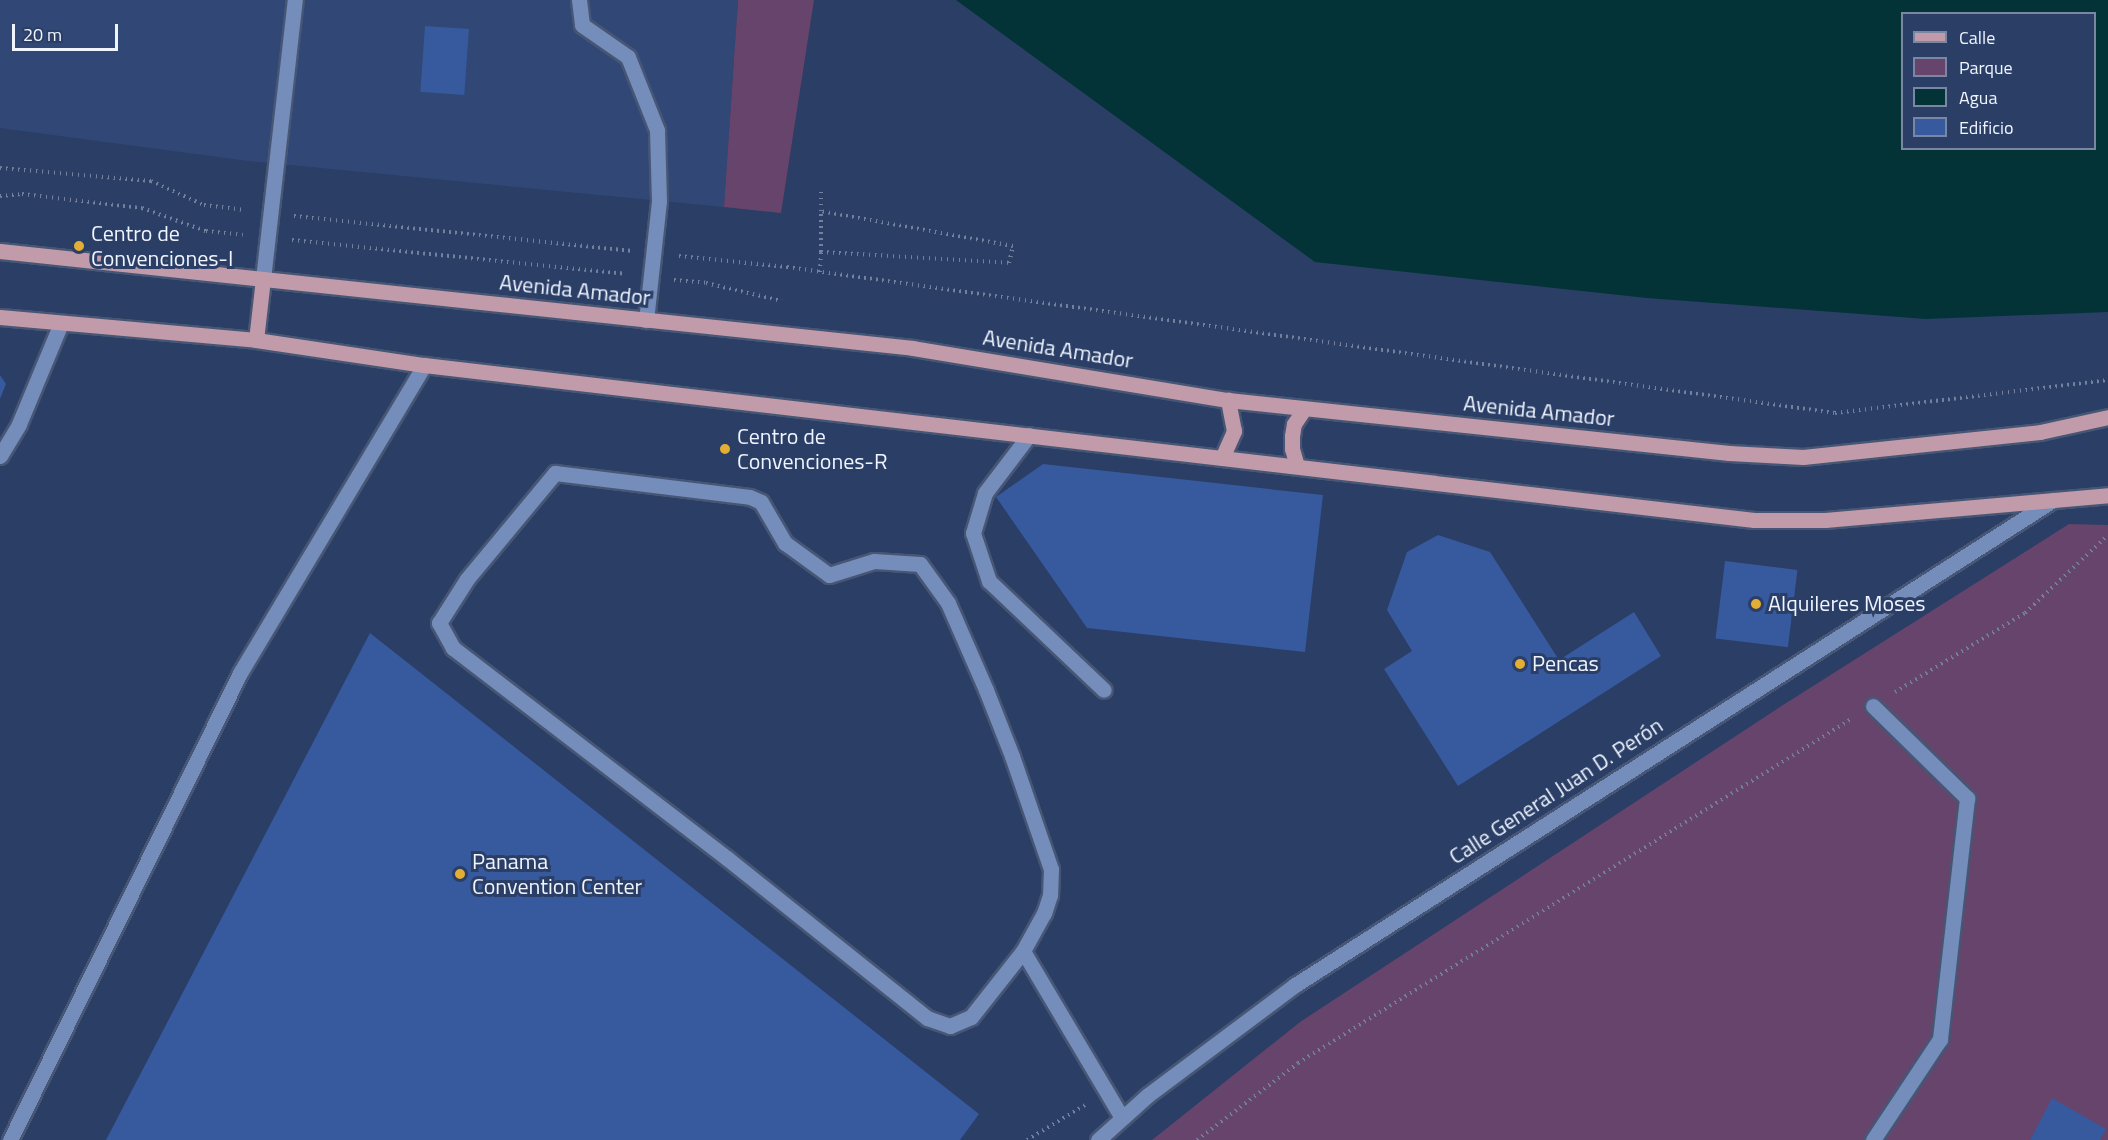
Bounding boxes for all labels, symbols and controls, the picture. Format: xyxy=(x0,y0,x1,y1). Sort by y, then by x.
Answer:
scale bar xyxy=(15,12,122,50)
legend xyxy=(1901,12,2096,150)
text: 20 m xyxy=(23,21,62,48)
text: Calle xyxy=(1959,24,1995,51)
text: Parque xyxy=(1959,54,2013,81)
text: Agua xyxy=(1959,84,1997,111)
text: Edificio xyxy=(1959,114,2013,141)
place label: Centro de Convenciones-I xyxy=(91,220,233,272)
marker: Centro de Convenciones-I xyxy=(72,239,86,253)
street label: Avenida Amador xyxy=(498,269,652,311)
street label: Avenida Amador xyxy=(981,324,1135,374)
street label: Avenida Amador xyxy=(1462,390,1616,432)
place label: Centro de Convenciones-R xyxy=(737,423,888,475)
marker: Centro de Convenciones-R xyxy=(718,442,732,456)
place label: Alquileres Moses xyxy=(1768,591,1926,617)
marker: Alquileres Moses xyxy=(1749,597,1763,611)
place label: Pencas xyxy=(1532,651,1599,677)
marker: Pencas xyxy=(1513,657,1527,671)
street label: Calle General Juan D. Perón xyxy=(1444,712,1668,870)
place label: Panama Convention Center xyxy=(472,848,642,900)
marker: Panama Convention Center xyxy=(453,867,467,881)

